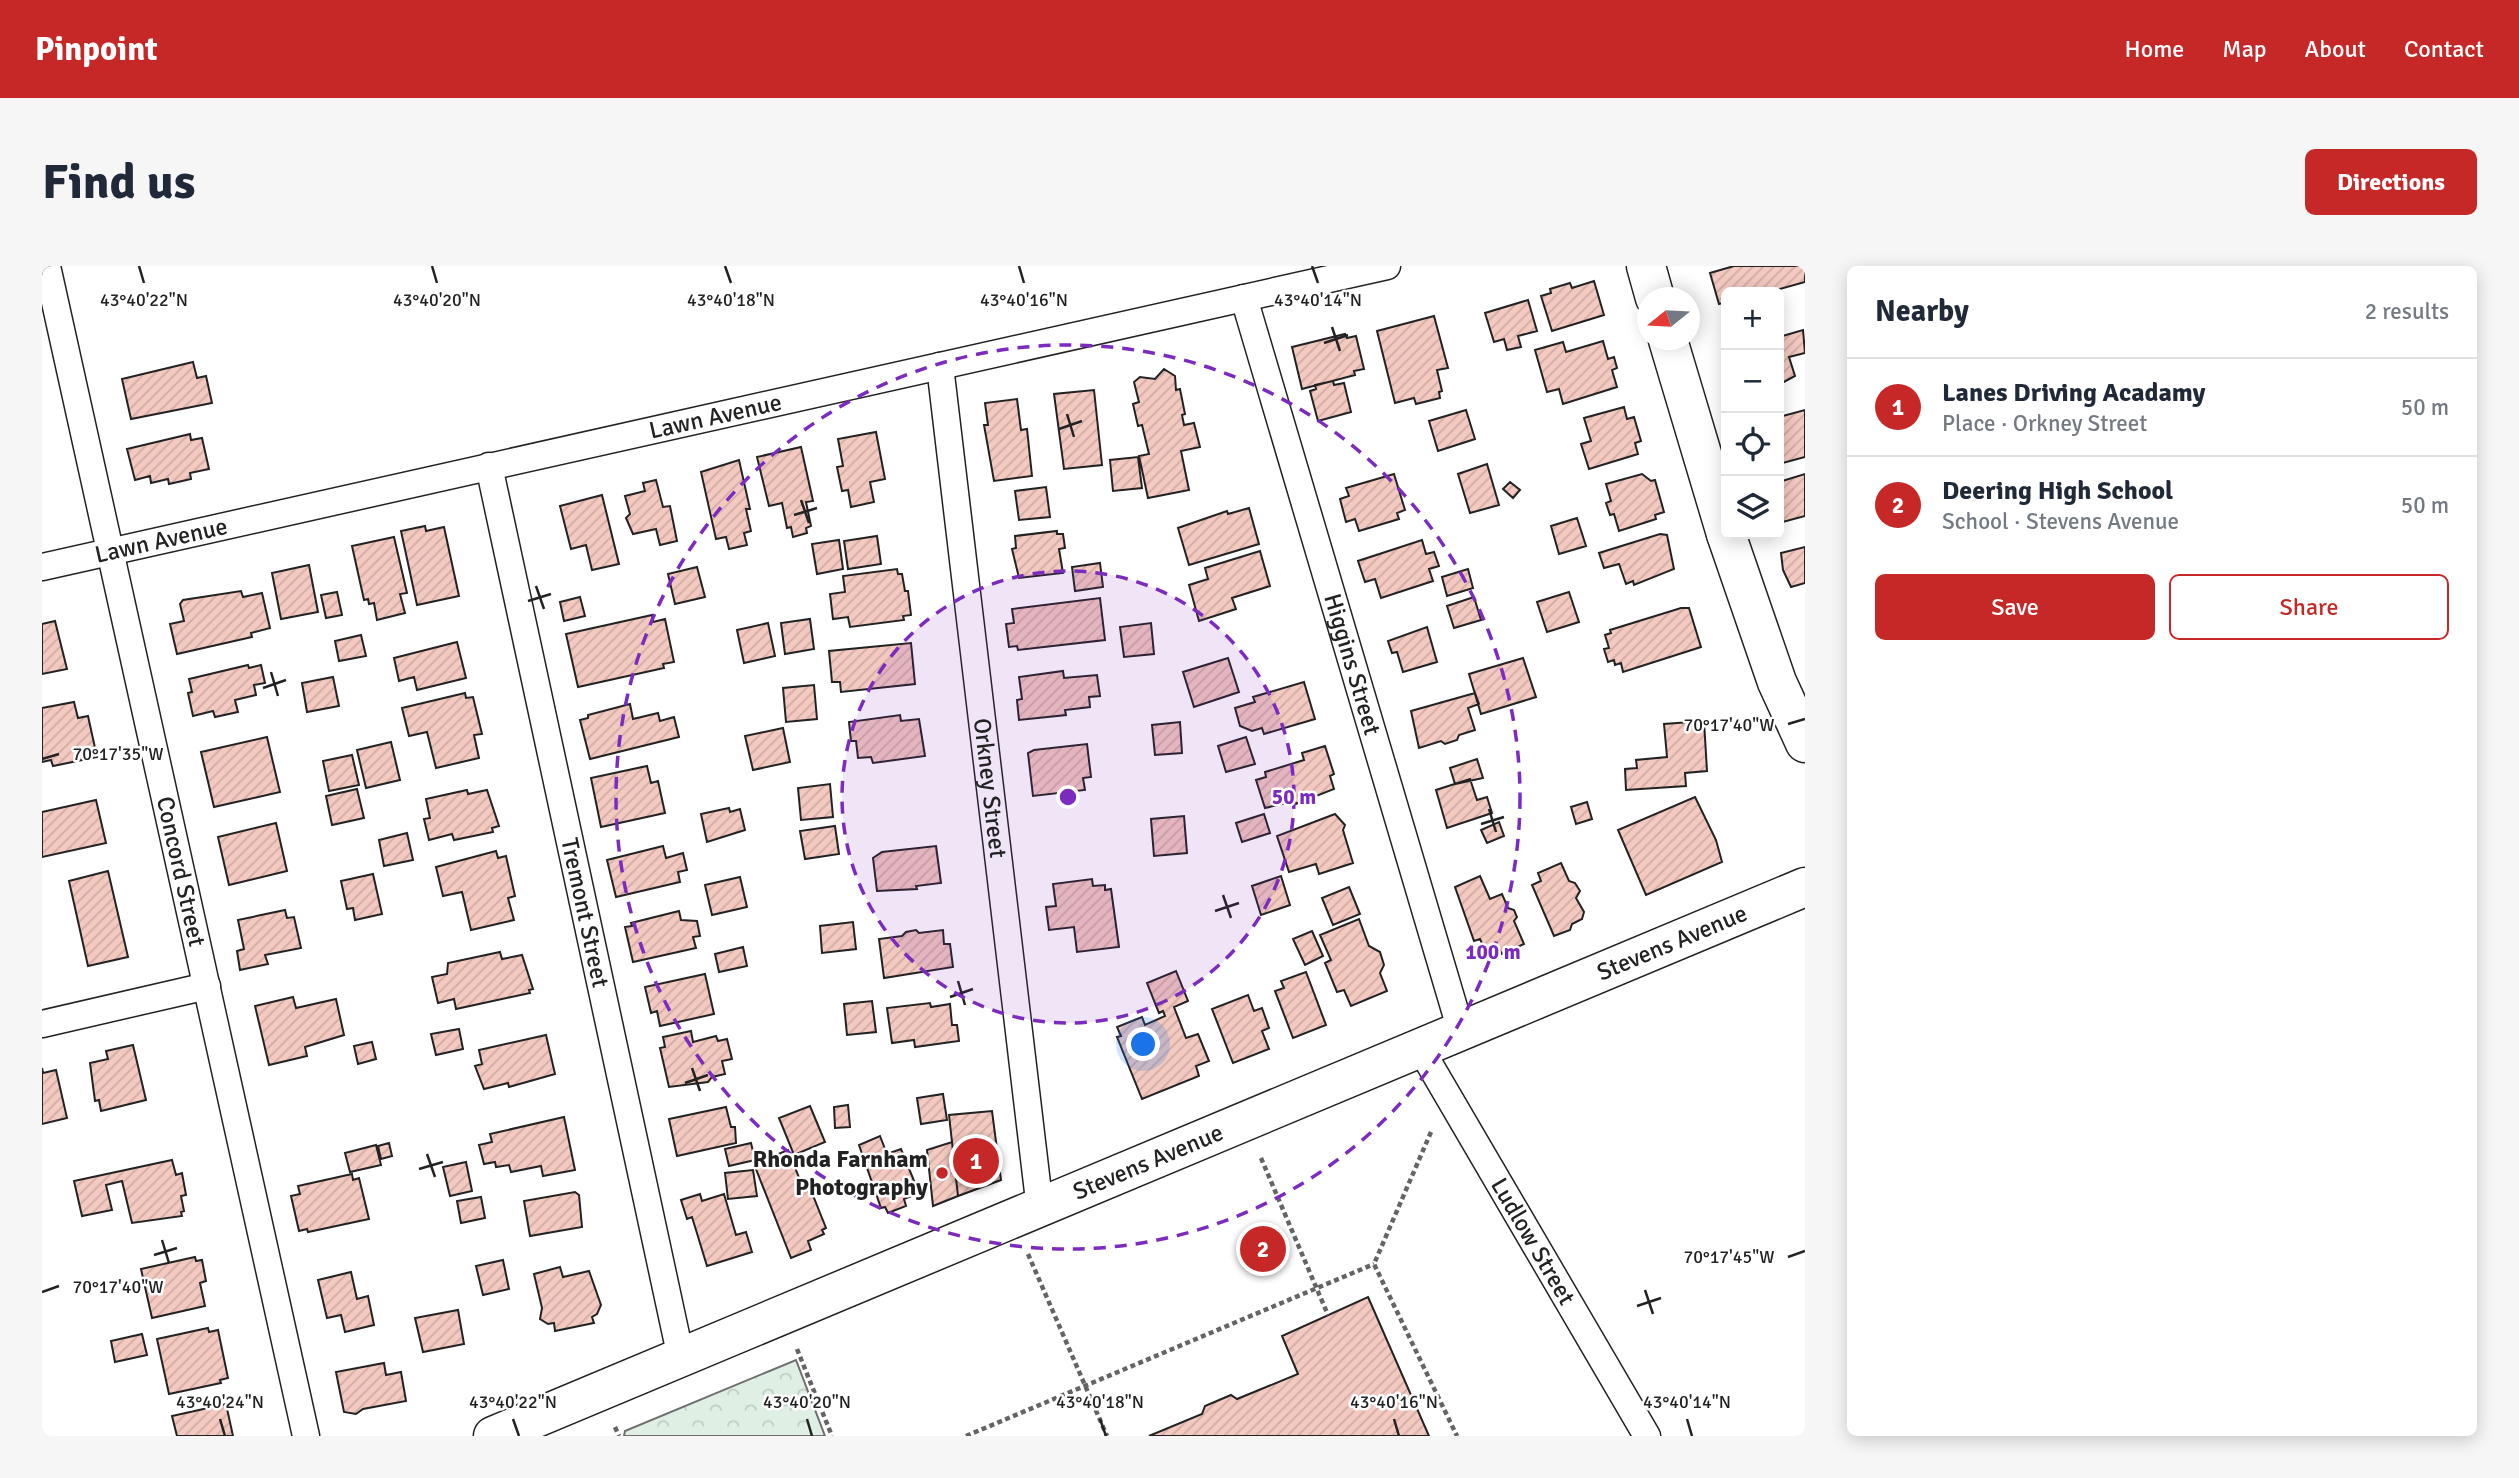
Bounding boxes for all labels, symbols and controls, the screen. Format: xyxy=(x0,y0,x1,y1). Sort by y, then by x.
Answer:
text: Pinpoint xyxy=(35,29,158,70)
text: Home xyxy=(2124,34,2184,64)
text: Map xyxy=(2222,34,2267,64)
text: About xyxy=(2305,34,2366,64)
text: Contact xyxy=(2404,34,2484,64)
button: Directions xyxy=(2305,149,2477,215)
text: Find us xyxy=(42,152,195,212)
north arrow xyxy=(1637,287,1700,350)
map controls xyxy=(1721,287,1784,539)
button: + xyxy=(1721,287,1784,350)
text: 43°40'22"N xyxy=(100,289,188,311)
text: 43°40'20"N xyxy=(393,289,481,311)
text: 43°40'18"N xyxy=(687,289,775,311)
text: 43°40'16"N xyxy=(980,289,1068,311)
text: 43°40'14"N xyxy=(1274,289,1362,311)
text: Nearby xyxy=(1875,293,1969,330)
text: 2 results xyxy=(2365,297,2449,326)
button: − xyxy=(1721,350,1784,413)
text: Lanes Driving Acadamy xyxy=(1942,377,2205,409)
street label: Lawn Avenue xyxy=(646,387,785,446)
text: 1 xyxy=(1892,393,1904,422)
text: 50 m xyxy=(2401,393,2449,422)
text: Place · Orkney Street xyxy=(1942,409,2147,438)
button: locate xyxy=(1721,413,1784,476)
text: Deering High School xyxy=(1942,475,2173,507)
button: layers xyxy=(1721,476,1784,539)
text: 2 xyxy=(1892,491,1904,520)
text: 50 m xyxy=(2401,491,2449,520)
text: School · Stevens Avenue xyxy=(1942,507,2179,536)
street label: Lawn Avenue xyxy=(92,511,230,570)
button: Save xyxy=(1875,574,2155,640)
button: Share xyxy=(2169,574,2449,640)
street label: Higgins Street xyxy=(1317,590,1388,739)
text: 70°17'40"W xyxy=(1684,714,1774,736)
street label: Orkney Street xyxy=(967,716,1013,860)
text: 70°17'35"W xyxy=(73,743,163,765)
text: 50 m xyxy=(1272,784,1316,810)
centre of rings xyxy=(1056,785,1080,809)
street label: Concord Street xyxy=(150,794,212,949)
street label: Tremont Street xyxy=(555,835,616,990)
street label: Stevens Avenue xyxy=(1592,898,1751,987)
text: 100 m xyxy=(1465,939,1521,965)
your location xyxy=(1126,1027,1160,1061)
street label: Stevens Avenue xyxy=(1068,1117,1228,1207)
pin: 1 xyxy=(953,1135,999,1187)
place label: Rhonda Farnham Photography xyxy=(752,1144,928,1202)
marker: Rhonda Farnham Photography xyxy=(934,1165,950,1181)
street label: Ludlow Street xyxy=(1484,1172,1582,1310)
pin: 2 xyxy=(1240,1223,1286,1275)
text: 70°17'45"W xyxy=(1684,1246,1774,1268)
text: 70°17'40"W xyxy=(73,1276,163,1298)
text: 43°40'24"N xyxy=(176,1391,264,1413)
text: 43°40'22"N xyxy=(469,1391,557,1413)
text: 43°40'20"N xyxy=(763,1391,851,1413)
text: 43°40'18"N xyxy=(1056,1391,1144,1413)
text: 43°40'16"N xyxy=(1350,1391,1438,1413)
text: 43°40'14"N xyxy=(1643,1391,1731,1413)

